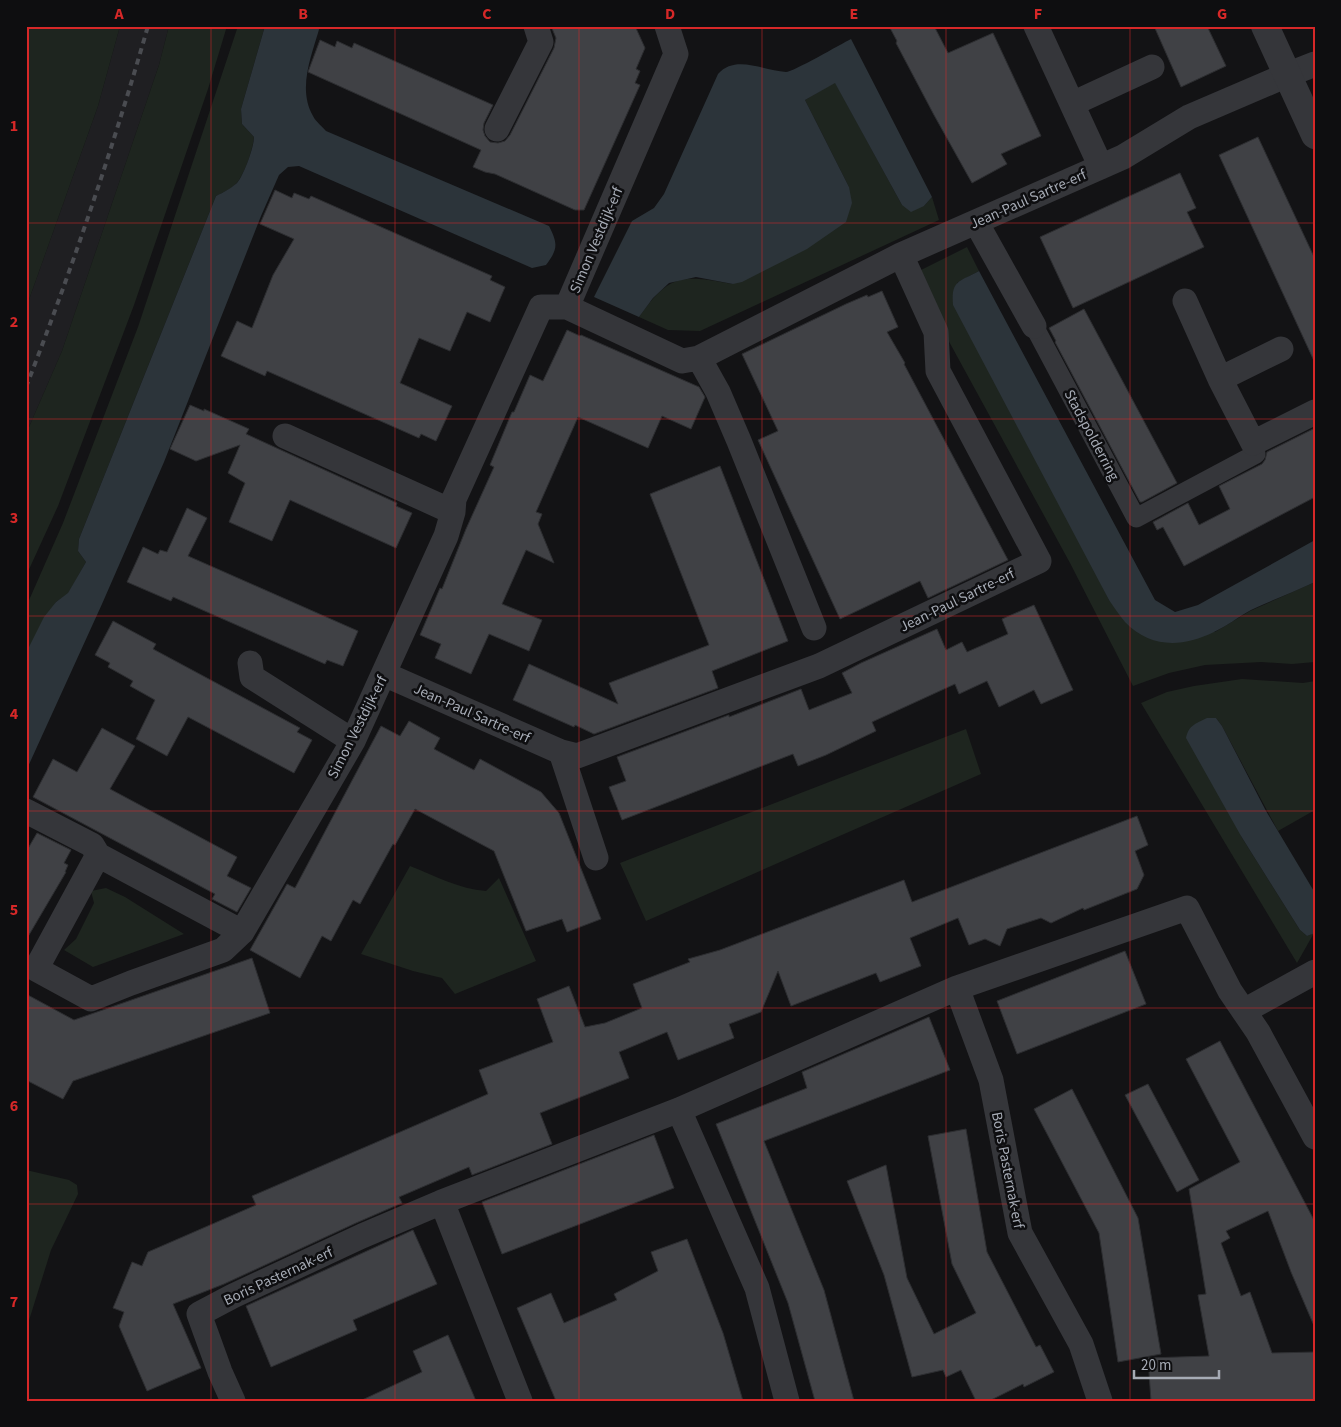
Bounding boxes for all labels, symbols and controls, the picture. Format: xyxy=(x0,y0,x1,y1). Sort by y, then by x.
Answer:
text: A xyxy=(113,3,124,25)
text: B xyxy=(298,3,308,25)
text: C xyxy=(482,3,492,25)
text: D xyxy=(665,3,675,25)
text: E xyxy=(850,3,858,25)
text: F xyxy=(1034,3,1042,25)
text: G xyxy=(1217,3,1227,25)
text: 1 xyxy=(10,115,18,137)
street label: Jean-Paul Sartre-erf xyxy=(967,164,1090,235)
street label: Simon Vestdijk-erf xyxy=(565,183,629,297)
text: 2 xyxy=(10,311,18,333)
street label: Stadspolderring xyxy=(1059,386,1125,485)
text: 3 xyxy=(10,507,18,529)
street label: Jean-Paul Sartre-erf xyxy=(896,563,1019,637)
street label: Simon Vestdijk-erf xyxy=(322,671,393,783)
street label: Jean-Paul Sartre-erf xyxy=(410,678,534,749)
text: 4 xyxy=(10,703,19,725)
text: 5 xyxy=(10,899,18,921)
text: 6 xyxy=(10,1095,18,1117)
street label: Boris Pasternak-erf xyxy=(986,1110,1029,1231)
street label: Boris Pasternak-erf xyxy=(220,1242,337,1311)
text: 7 xyxy=(10,1291,18,1313)
scale bar xyxy=(1134,1347,1218,1379)
text: 20 m xyxy=(1141,1355,1171,1376)

